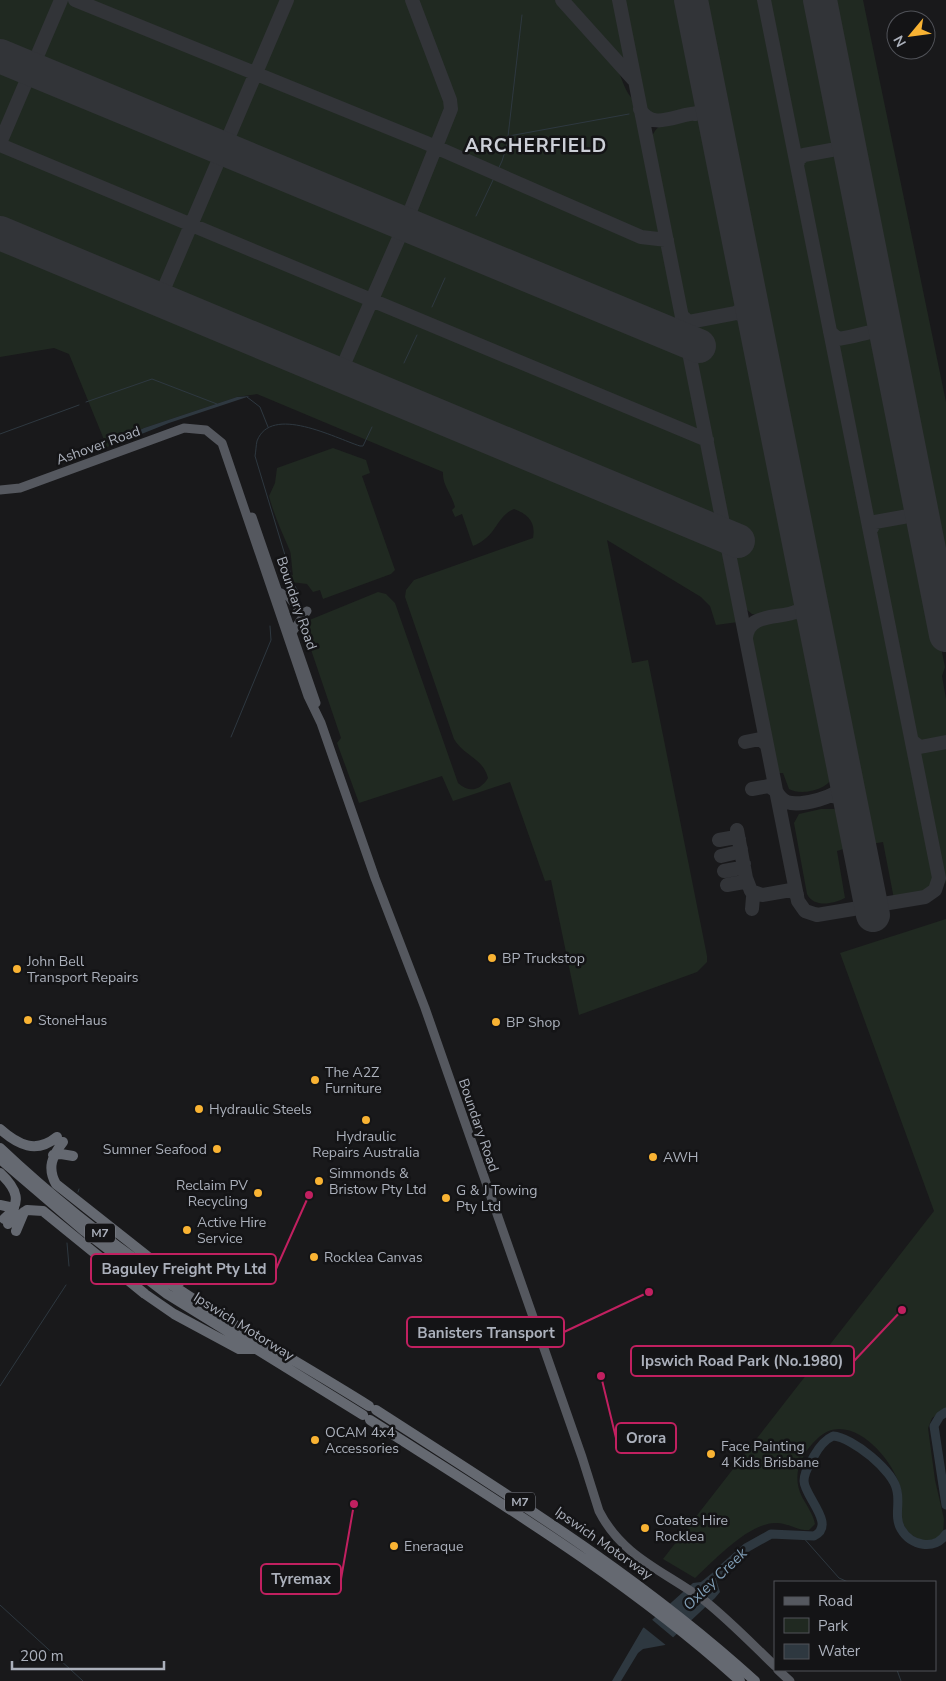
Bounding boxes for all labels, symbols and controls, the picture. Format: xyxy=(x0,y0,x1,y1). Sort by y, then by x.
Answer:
north arrow xyxy=(886,10,936,60)
text: N xyxy=(889,32,911,50)
district label: ARCHERFIELD xyxy=(465,133,607,159)
street label: Ashover Road xyxy=(53,421,143,469)
street label: Boundary Road xyxy=(272,554,321,652)
place label: BP Truckstop xyxy=(502,949,585,968)
place label: John Bell Transport Repairs xyxy=(26,952,139,987)
marker: BP Truckstop xyxy=(486,952,498,964)
marker: John Bell Transport Repairs xyxy=(11,963,23,975)
place label: StoneHaus xyxy=(38,1011,108,1030)
place label: BP Shop xyxy=(506,1013,560,1032)
marker: StoneHaus xyxy=(22,1014,34,1026)
marker: BP Shop xyxy=(490,1016,502,1028)
place label: The A2Z Furniture xyxy=(325,1063,382,1098)
marker: The A2Z Furniture xyxy=(309,1074,321,1086)
street label: Boundary Road xyxy=(454,1076,503,1174)
place label: Hydraulic Steels xyxy=(209,1100,312,1119)
marker: Hydraulic Steels xyxy=(193,1103,205,1115)
marker: Hydraulic Repairs Australia xyxy=(360,1114,372,1126)
place label: Hydraulic Repairs Australia xyxy=(312,1127,420,1162)
place label: Sumner Seafood xyxy=(103,1140,207,1159)
marker: Sumner Seafood xyxy=(211,1143,223,1155)
place label: AWH xyxy=(663,1148,699,1167)
marker: AWH xyxy=(647,1151,659,1163)
place label: Simmonds & Bristow Pty Ltd xyxy=(329,1164,426,1199)
marker: Simmonds & Bristow Pty Ltd xyxy=(313,1175,325,1187)
place label: Reclaim PV Recycling xyxy=(176,1176,248,1211)
place label: G & J Towing Pty Ltd xyxy=(456,1181,537,1216)
marker: Reclaim PV Recycling xyxy=(252,1187,264,1199)
marker: G & J Towing Pty Ltd xyxy=(440,1192,452,1204)
place label: Active Hire Service xyxy=(197,1213,266,1248)
road number: M7 xyxy=(85,1224,115,1242)
marker: Active Hire Service xyxy=(181,1224,193,1236)
place label: Rocklea Canvas xyxy=(324,1248,423,1267)
marker: Rocklea Canvas xyxy=(308,1251,320,1263)
callout: Baguley Freight Pty Ltd xyxy=(91,1254,276,1284)
text: Baguley Freight Pty Ltd xyxy=(101,1259,267,1279)
street label: Ipswich Motorway xyxy=(190,1288,298,1365)
callout: Banisters Transport xyxy=(407,1317,564,1347)
text: Banisters Transport xyxy=(417,1323,555,1343)
callout: Ipswich Road Park (No.1980) xyxy=(631,1346,854,1376)
text: Ipswich Road Park (No.1980) xyxy=(641,1351,843,1371)
place label: OCAM 4x4 Accessories xyxy=(325,1423,399,1458)
callout: Orora xyxy=(616,1423,676,1453)
text: Orora xyxy=(626,1428,666,1448)
marker: OCAM 4x4 Accessories xyxy=(309,1434,321,1446)
place label: Face Painting 4 Kids Brisbane xyxy=(721,1437,819,1472)
marker: Face Painting 4 Kids Brisbane xyxy=(705,1448,717,1460)
road number: M7 xyxy=(505,1492,535,1511)
street label: Ipswich Motorway xyxy=(551,1503,657,1585)
place label: Coates Hire Rocklea xyxy=(655,1511,728,1546)
marker: Coates Hire Rocklea xyxy=(639,1522,651,1534)
place label: Eneraque xyxy=(404,1537,463,1556)
marker: Eneraque xyxy=(388,1540,400,1552)
water label: Oxley Creek xyxy=(679,1543,752,1615)
callout: Tyremax xyxy=(261,1564,341,1594)
text: Tyremax xyxy=(271,1569,332,1589)
legend xyxy=(774,1581,936,1671)
text: Road xyxy=(818,1591,853,1611)
text: Park xyxy=(818,1616,848,1636)
scale bar xyxy=(12,1638,165,1670)
text: Water xyxy=(818,1641,861,1661)
text: 200 m xyxy=(20,1646,64,1666)

